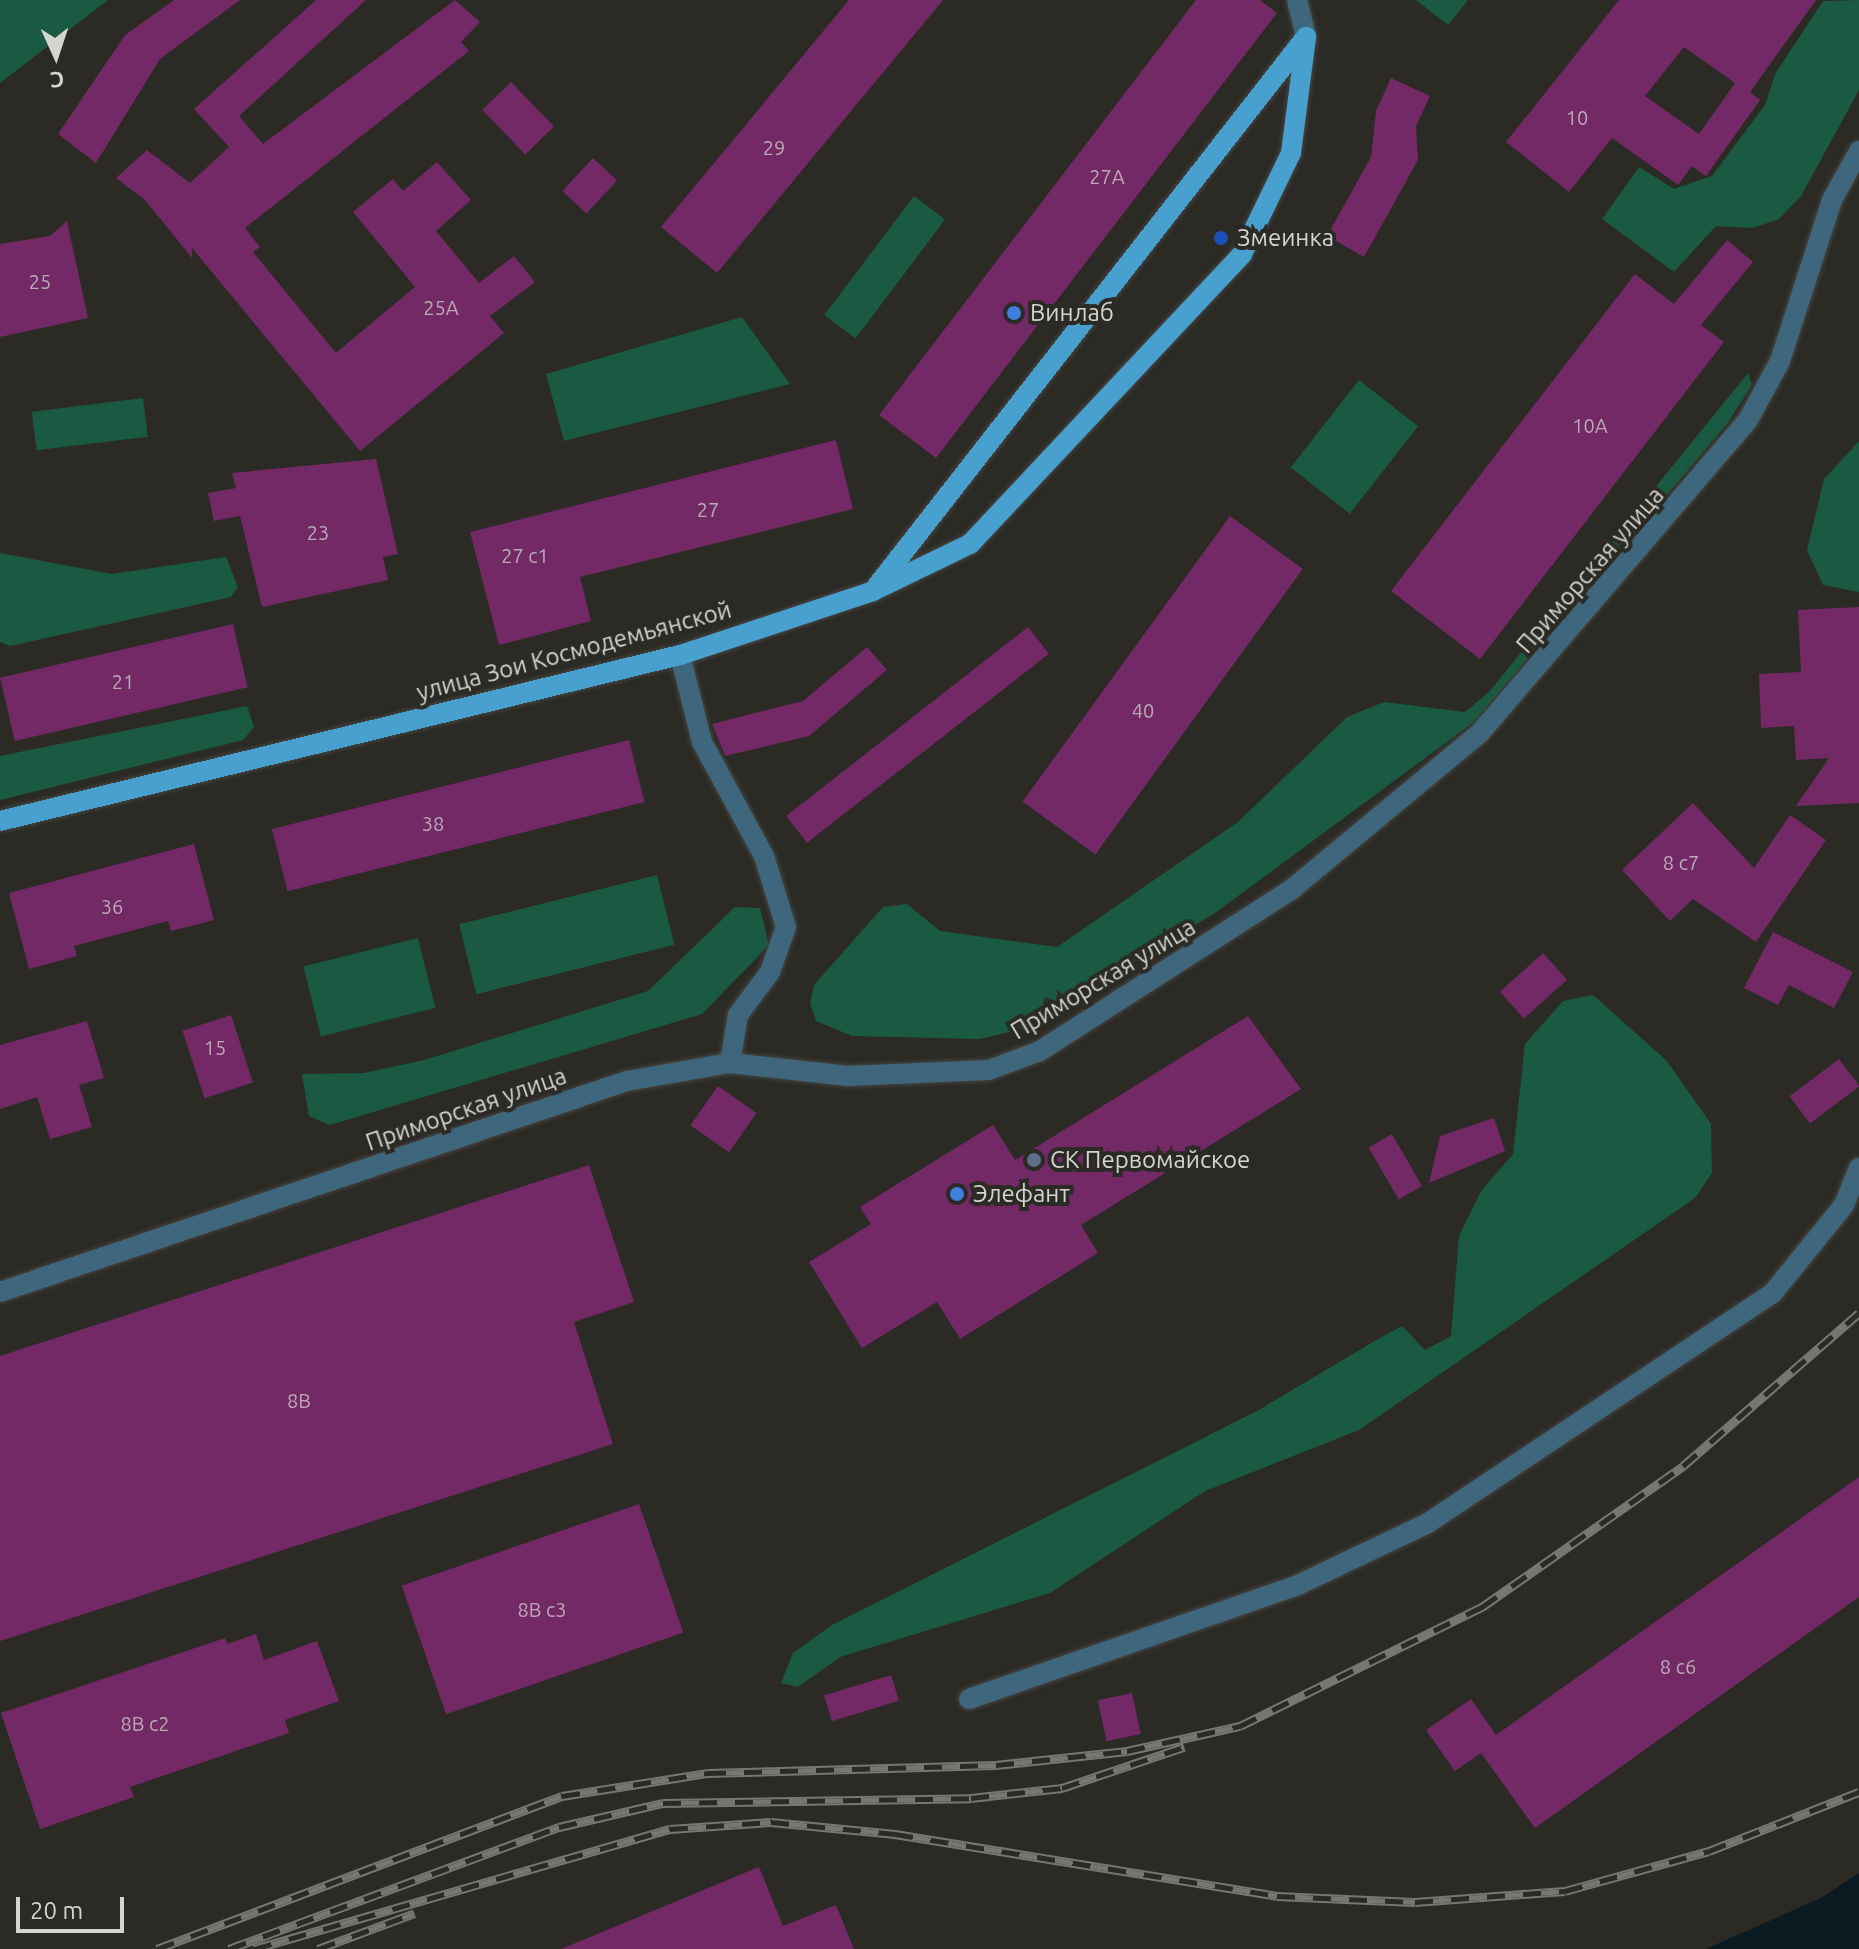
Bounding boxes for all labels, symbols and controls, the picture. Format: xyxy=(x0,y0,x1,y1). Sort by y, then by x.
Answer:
north arrow xyxy=(16,16,96,96)
text: С xyxy=(50,68,65,93)
house number: 10 xyxy=(1566,105,1588,129)
house number: 29 xyxy=(763,135,785,159)
house number: 27А xyxy=(1089,164,1125,188)
place label: Змеинка xyxy=(1237,224,1334,252)
marker: Змеинка xyxy=(1212,229,1230,247)
house number: 25 xyxy=(29,269,51,293)
house number: 25А xyxy=(423,295,459,319)
place label: Винлаб xyxy=(1030,299,1114,327)
marker: Винлаб xyxy=(1005,304,1023,322)
house number: 10А xyxy=(1572,413,1608,437)
street label: Приморская улица xyxy=(1510,481,1670,659)
house number: 27 xyxy=(697,497,719,521)
house number: 23 xyxy=(307,520,329,544)
house number: 27 с1 xyxy=(501,543,549,567)
street label: улица Зои Космодемьянской xyxy=(413,595,735,707)
house number: 21 xyxy=(112,669,134,693)
house number: 40 xyxy=(1132,698,1154,722)
house number: 38 xyxy=(422,811,444,835)
house number: 8 с7 xyxy=(1663,850,1699,874)
house number: 36 xyxy=(101,894,123,918)
street label: Приморская улица xyxy=(1005,913,1201,1045)
house number: 15 xyxy=(204,1035,226,1059)
street label: Приморская улица xyxy=(362,1061,570,1157)
place label: СК Первомайское xyxy=(1050,1146,1250,1174)
marker: СК Первомайское xyxy=(1025,1151,1043,1169)
place label: Элефант xyxy=(973,1180,1070,1208)
marker: Элефант xyxy=(948,1185,966,1203)
house number: 8В xyxy=(287,1388,311,1412)
house number: 8В с3 xyxy=(517,1597,567,1621)
house number: 8 с6 xyxy=(1660,1654,1696,1678)
house number: 8В с2 xyxy=(120,1711,170,1735)
scale bar xyxy=(20,1881,128,1931)
text: 20 m xyxy=(30,1897,83,1924)

